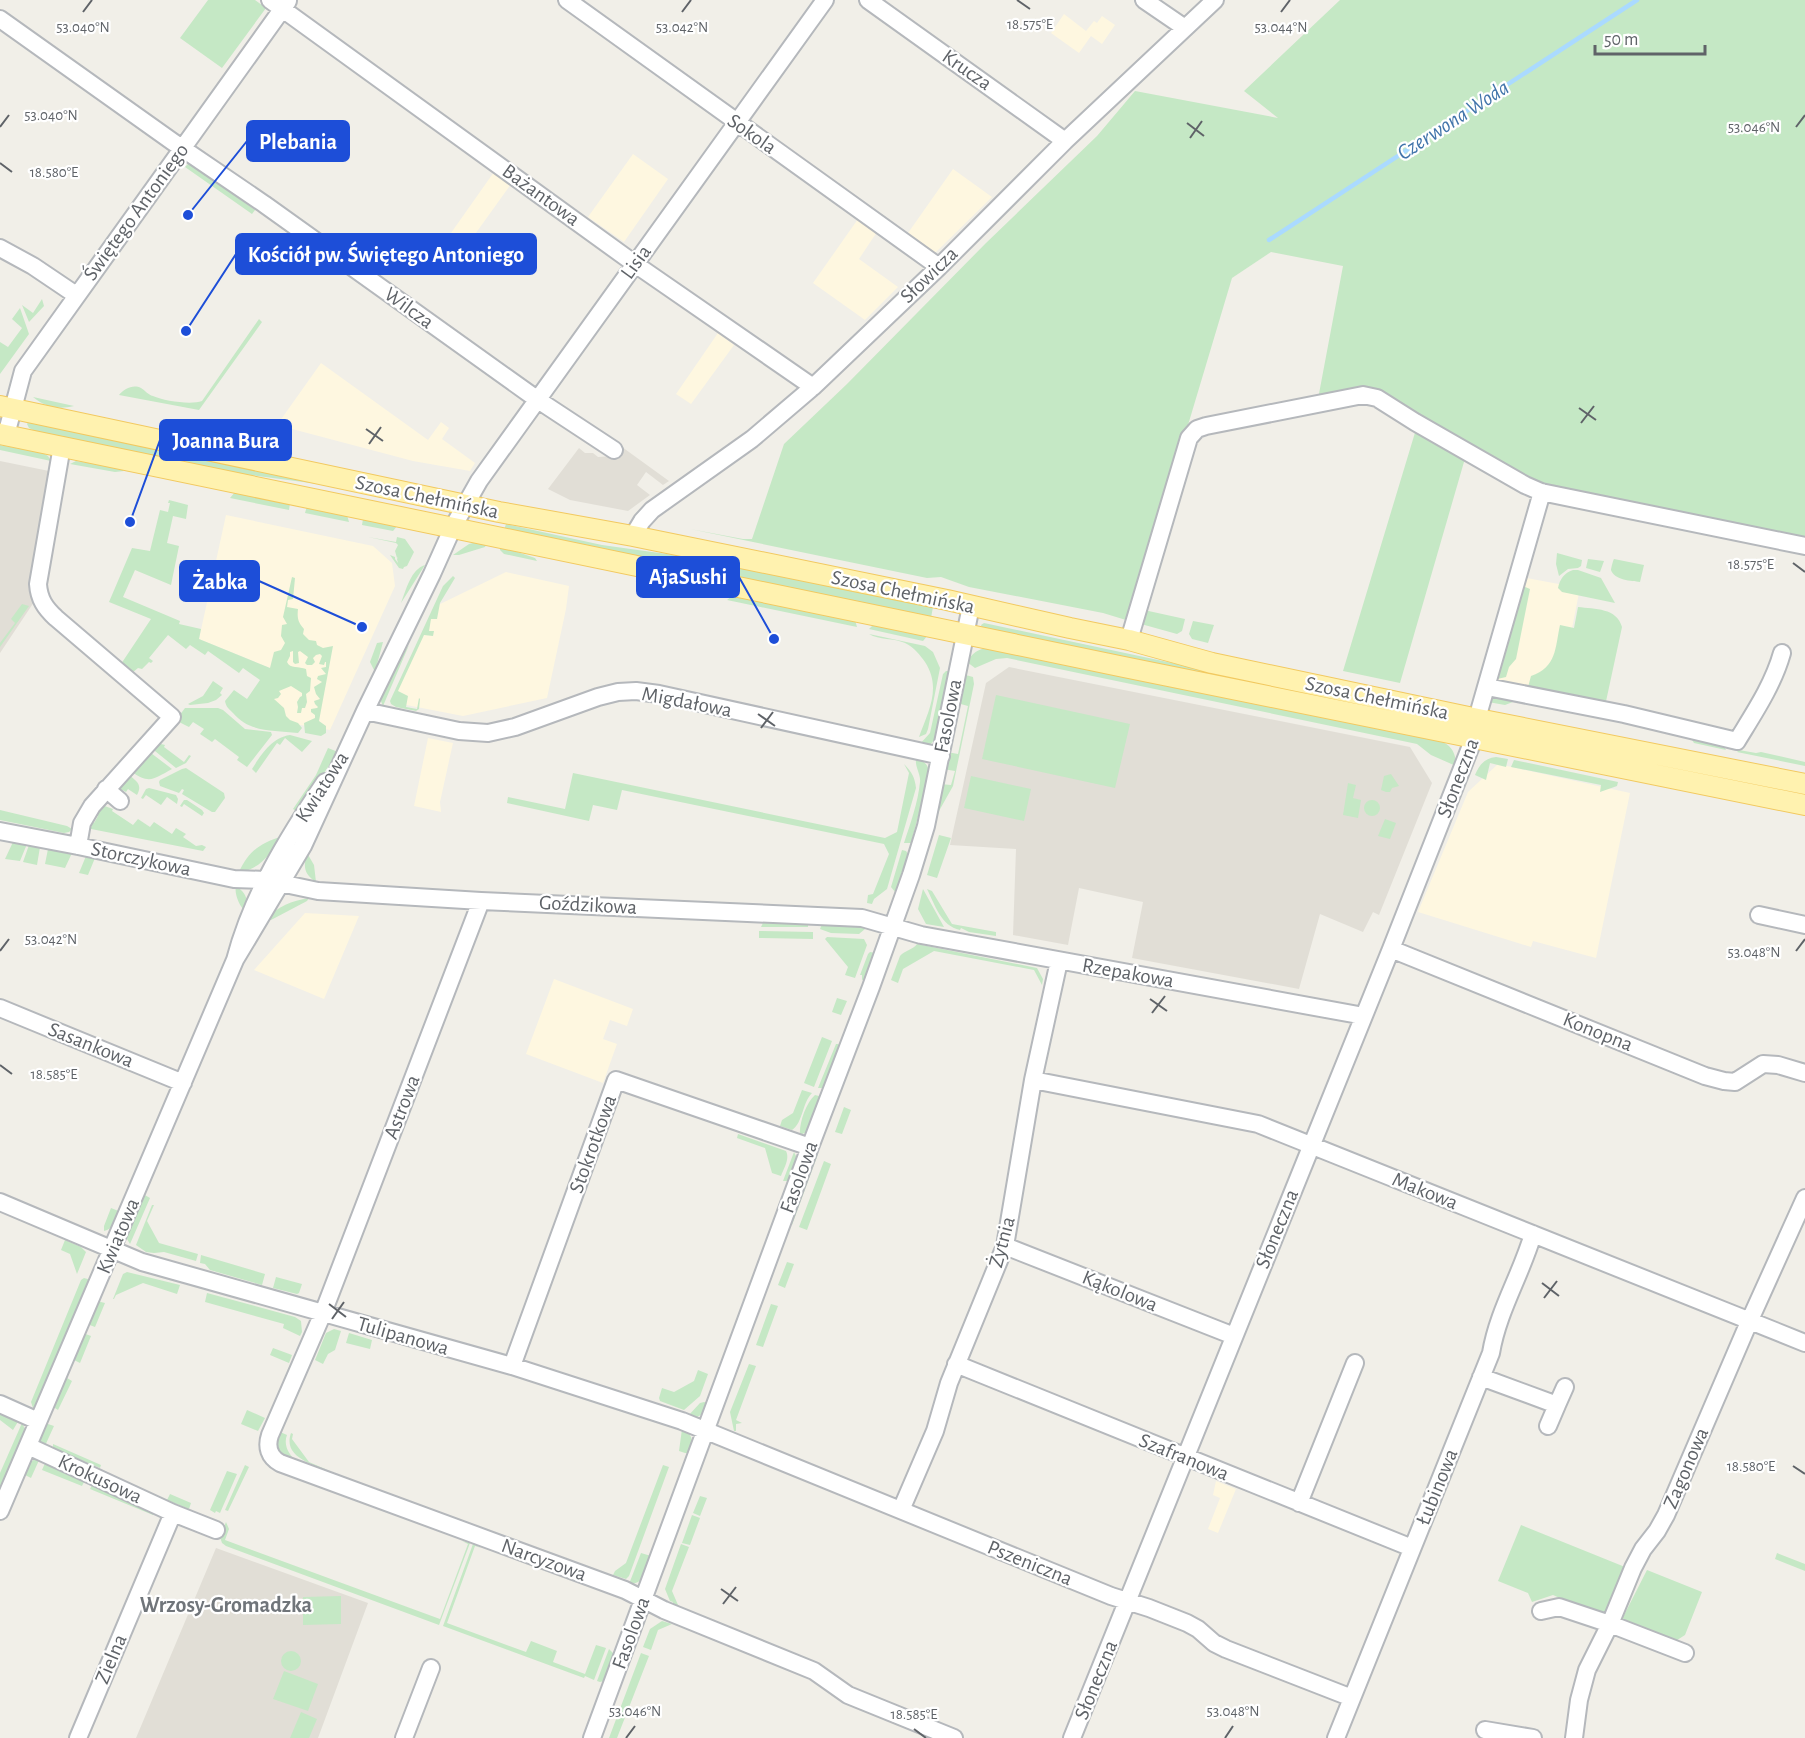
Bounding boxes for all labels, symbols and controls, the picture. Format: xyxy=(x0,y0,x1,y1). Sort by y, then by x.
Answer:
text: 18.575°E xyxy=(1007,17,1053,32)
scale bar xyxy=(1595,18,1704,56)
text: 53.040°N xyxy=(56,20,110,35)
text: 53.042°N xyxy=(656,20,708,35)
text: 53.044°N xyxy=(1255,20,1307,35)
text: 50 m xyxy=(1604,31,1638,49)
street label: Krucza xyxy=(938,46,996,95)
water label: Czerwona Woda xyxy=(1393,76,1513,164)
text: 53.040°N xyxy=(24,108,78,123)
street label: Sokola xyxy=(724,110,780,158)
text: 53.046°N xyxy=(1728,120,1780,135)
callout: Plebania xyxy=(247,121,349,161)
text: Plebania xyxy=(259,131,337,153)
street label: Świętego Antoniego xyxy=(77,138,193,284)
street label: Bażantowa xyxy=(498,160,584,230)
text: 18.580°E xyxy=(30,165,78,180)
callout: Kościół pw. Świętego Antoniego xyxy=(236,234,536,274)
text: Kościół pw. Świętego Antoniego xyxy=(248,241,524,266)
street label: Lisia xyxy=(617,241,655,283)
street label: Słowicza xyxy=(896,243,962,307)
street label: Wilcza xyxy=(380,283,438,333)
callout: Joanna Bura xyxy=(160,420,291,460)
text: Joanna Bura xyxy=(172,430,280,452)
street label: Szosa Chełmińska xyxy=(353,472,501,522)
callout: AjaSushi xyxy=(637,557,739,597)
text: 18.575°E xyxy=(1728,557,1774,572)
callout: Żabka xyxy=(180,561,259,601)
text: AjaSushi xyxy=(649,566,727,589)
street label: Szosa Chełmińska xyxy=(829,567,977,617)
text: Żabka xyxy=(192,568,248,593)
street label: Szosa Chełmińska xyxy=(1303,673,1451,723)
street label: Fasolowa xyxy=(931,677,966,755)
street label: Migdałowa xyxy=(640,683,734,721)
street label: Słoneczna xyxy=(1433,735,1483,821)
street label: Kwiatowa xyxy=(291,748,353,826)
street label: Storczykowa xyxy=(89,838,193,880)
street label: Goździkowa xyxy=(539,892,638,918)
text: 53.042°N xyxy=(25,932,77,947)
text: 53.048°N xyxy=(1728,945,1780,960)
street label: Rzepakowa xyxy=(1080,955,1176,991)
street label: Konopna xyxy=(1560,1009,1636,1056)
street label: Sasankowa xyxy=(45,1018,137,1072)
text: 18.585°E xyxy=(31,1067,77,1082)
street label: Astrowa xyxy=(380,1072,424,1142)
street label: Stokrotkowa xyxy=(566,1092,621,1196)
street label: Fasolowa xyxy=(776,1138,822,1216)
street label: Makowa xyxy=(1389,1168,1461,1214)
street label: Słoneczna xyxy=(1252,1186,1302,1272)
street label: Kwiatowa xyxy=(93,1195,143,1277)
street label: Żytnia xyxy=(984,1214,1019,1270)
street label: Kąkolowa xyxy=(1079,1266,1161,1316)
street label: Tulipanowa xyxy=(355,1313,451,1359)
street label: Zagonowa xyxy=(1660,1424,1712,1511)
street label: Szafranowa xyxy=(1136,1429,1232,1485)
street label: Łubinowa xyxy=(1412,1446,1462,1528)
street label: Krokusowa xyxy=(55,1450,145,1508)
text: 18.580°E xyxy=(1727,1459,1775,1474)
street label: Narcyzowa xyxy=(499,1535,590,1585)
street label: Pszeniczna xyxy=(985,1536,1076,1590)
district label: Wrzosy-Gromadzka xyxy=(140,1594,313,1617)
street label: Fasolowa xyxy=(608,1594,654,1672)
street label: Zielna xyxy=(91,1631,131,1687)
street label: Słoneczna xyxy=(1071,1637,1121,1723)
text: 53.046°N xyxy=(609,1704,661,1719)
text: 53.048°N xyxy=(1207,1704,1259,1719)
text: 18.585°E xyxy=(891,1707,937,1722)

